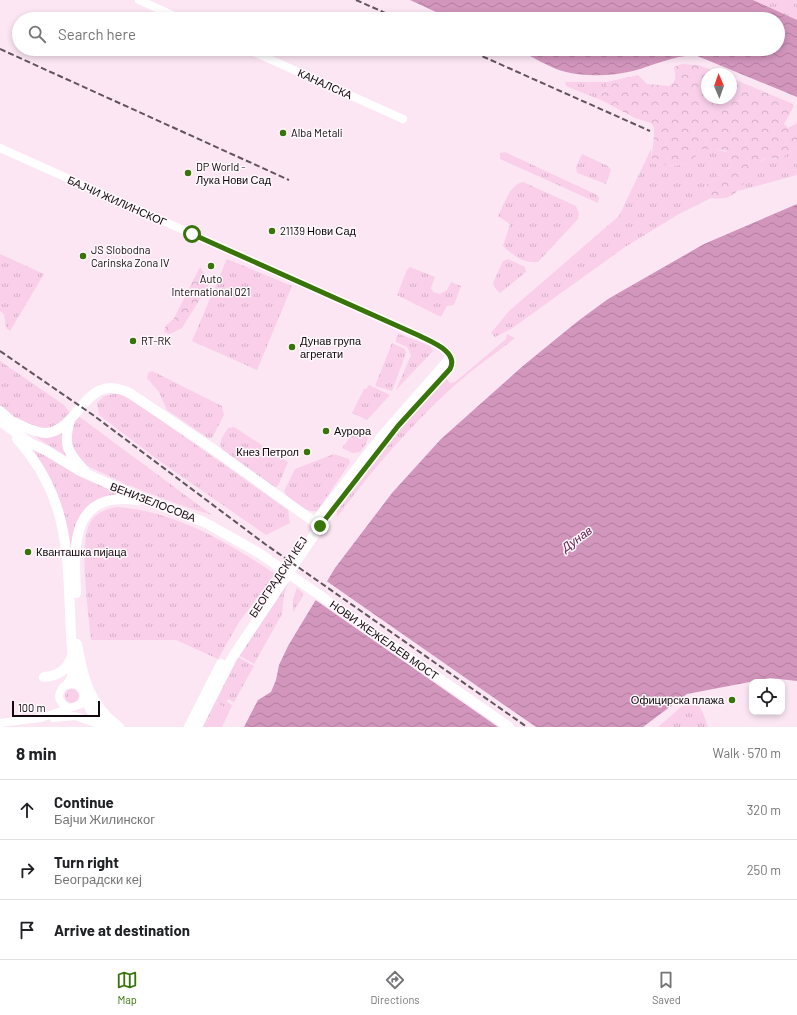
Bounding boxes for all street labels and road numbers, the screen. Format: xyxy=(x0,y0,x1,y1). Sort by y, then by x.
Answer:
street label: КАНАЛСКА xyxy=(296,66,355,102)
street label: БАЈЧИ ЖИЛИНСКОГ xyxy=(66,173,169,228)
street label: ВЕНИЗЕЛОСОВА xyxy=(108,479,199,524)
street label: БЕОГРАДСКИ КЕЈ xyxy=(246,534,309,620)
street label: НОВИ ЖЕЖЕЉЕВ МОСТ xyxy=(328,597,441,682)

